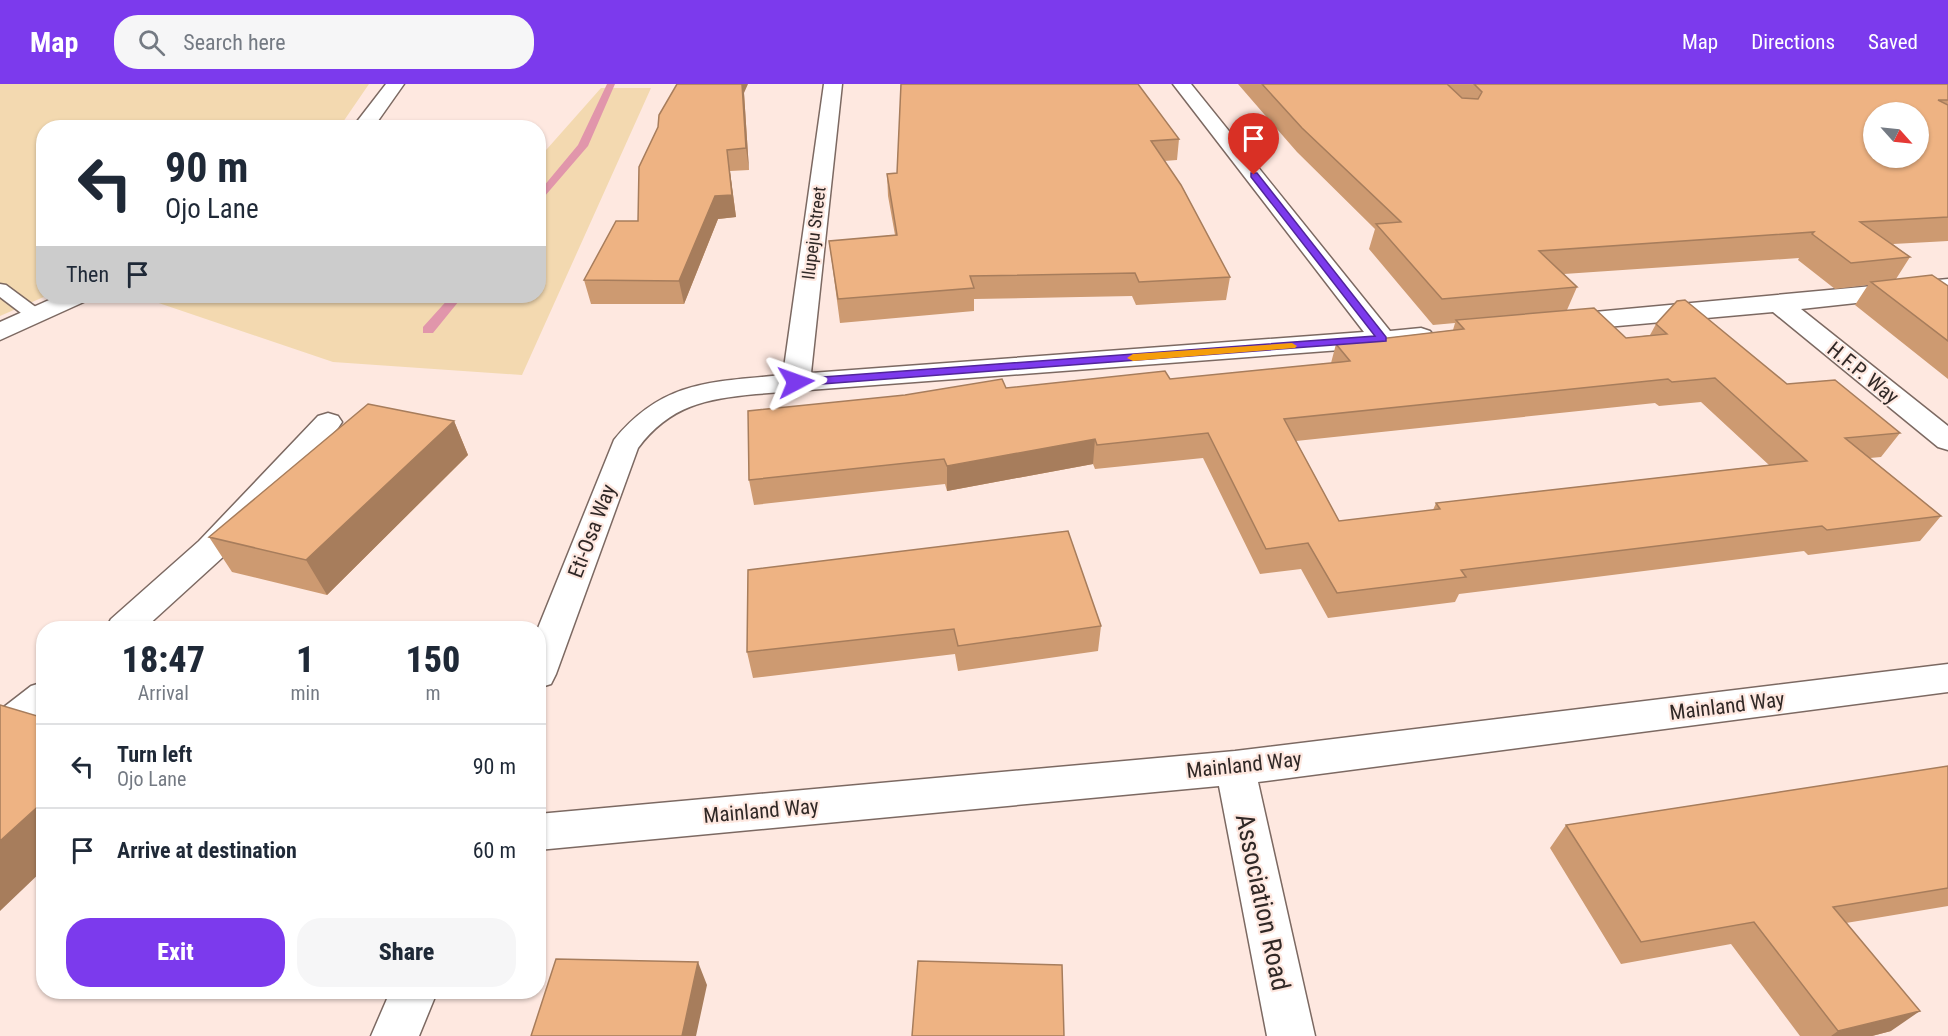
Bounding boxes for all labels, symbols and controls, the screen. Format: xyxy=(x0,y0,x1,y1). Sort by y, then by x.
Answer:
search box xyxy=(114,15,534,69)
text: Map xyxy=(30,26,78,59)
icon: search xyxy=(135,26,168,59)
text: Search here xyxy=(183,30,286,55)
text: Map xyxy=(1682,30,1718,54)
text: Directions xyxy=(1751,30,1835,54)
text: Saved xyxy=(1868,30,1918,54)
north arrow xyxy=(1863,102,1929,168)
map controls xyxy=(1863,102,1929,168)
pin xyxy=(1228,113,1279,175)
icon: arrive xyxy=(1237,122,1270,155)
text: 90 m xyxy=(165,143,248,192)
icon: left xyxy=(66,144,144,222)
street label: Ilupeju Street xyxy=(797,185,830,281)
text: Ojo Lane xyxy=(165,193,259,225)
icon: arrive xyxy=(121,258,154,291)
text: Then xyxy=(66,262,109,287)
street label: H.F.P. Way xyxy=(1823,337,1904,409)
position arrow xyxy=(764,350,828,414)
street label: Eti-Osa Way xyxy=(563,481,621,581)
text: 18:47 xyxy=(122,639,205,681)
text: 1 xyxy=(296,639,314,681)
text: 150 xyxy=(405,639,460,681)
text: Arrival xyxy=(138,681,189,705)
text: min xyxy=(291,681,320,705)
text: m xyxy=(425,681,440,705)
street label: Mainland Way xyxy=(1668,687,1786,725)
text: Turn left xyxy=(117,742,192,767)
street label: Mainland Way xyxy=(1185,747,1303,783)
icon: left xyxy=(66,750,99,783)
text: 90 m xyxy=(473,754,516,779)
text: Ojo Lane xyxy=(117,767,186,791)
street label: Mainland Way xyxy=(702,794,820,828)
street label: Association Road xyxy=(1230,811,1296,993)
icon: arrive xyxy=(66,834,99,867)
text: Arrive at destination xyxy=(117,838,297,863)
text: 60 m xyxy=(473,838,516,863)
button: Exit xyxy=(66,918,285,987)
button: Share xyxy=(297,918,516,987)

